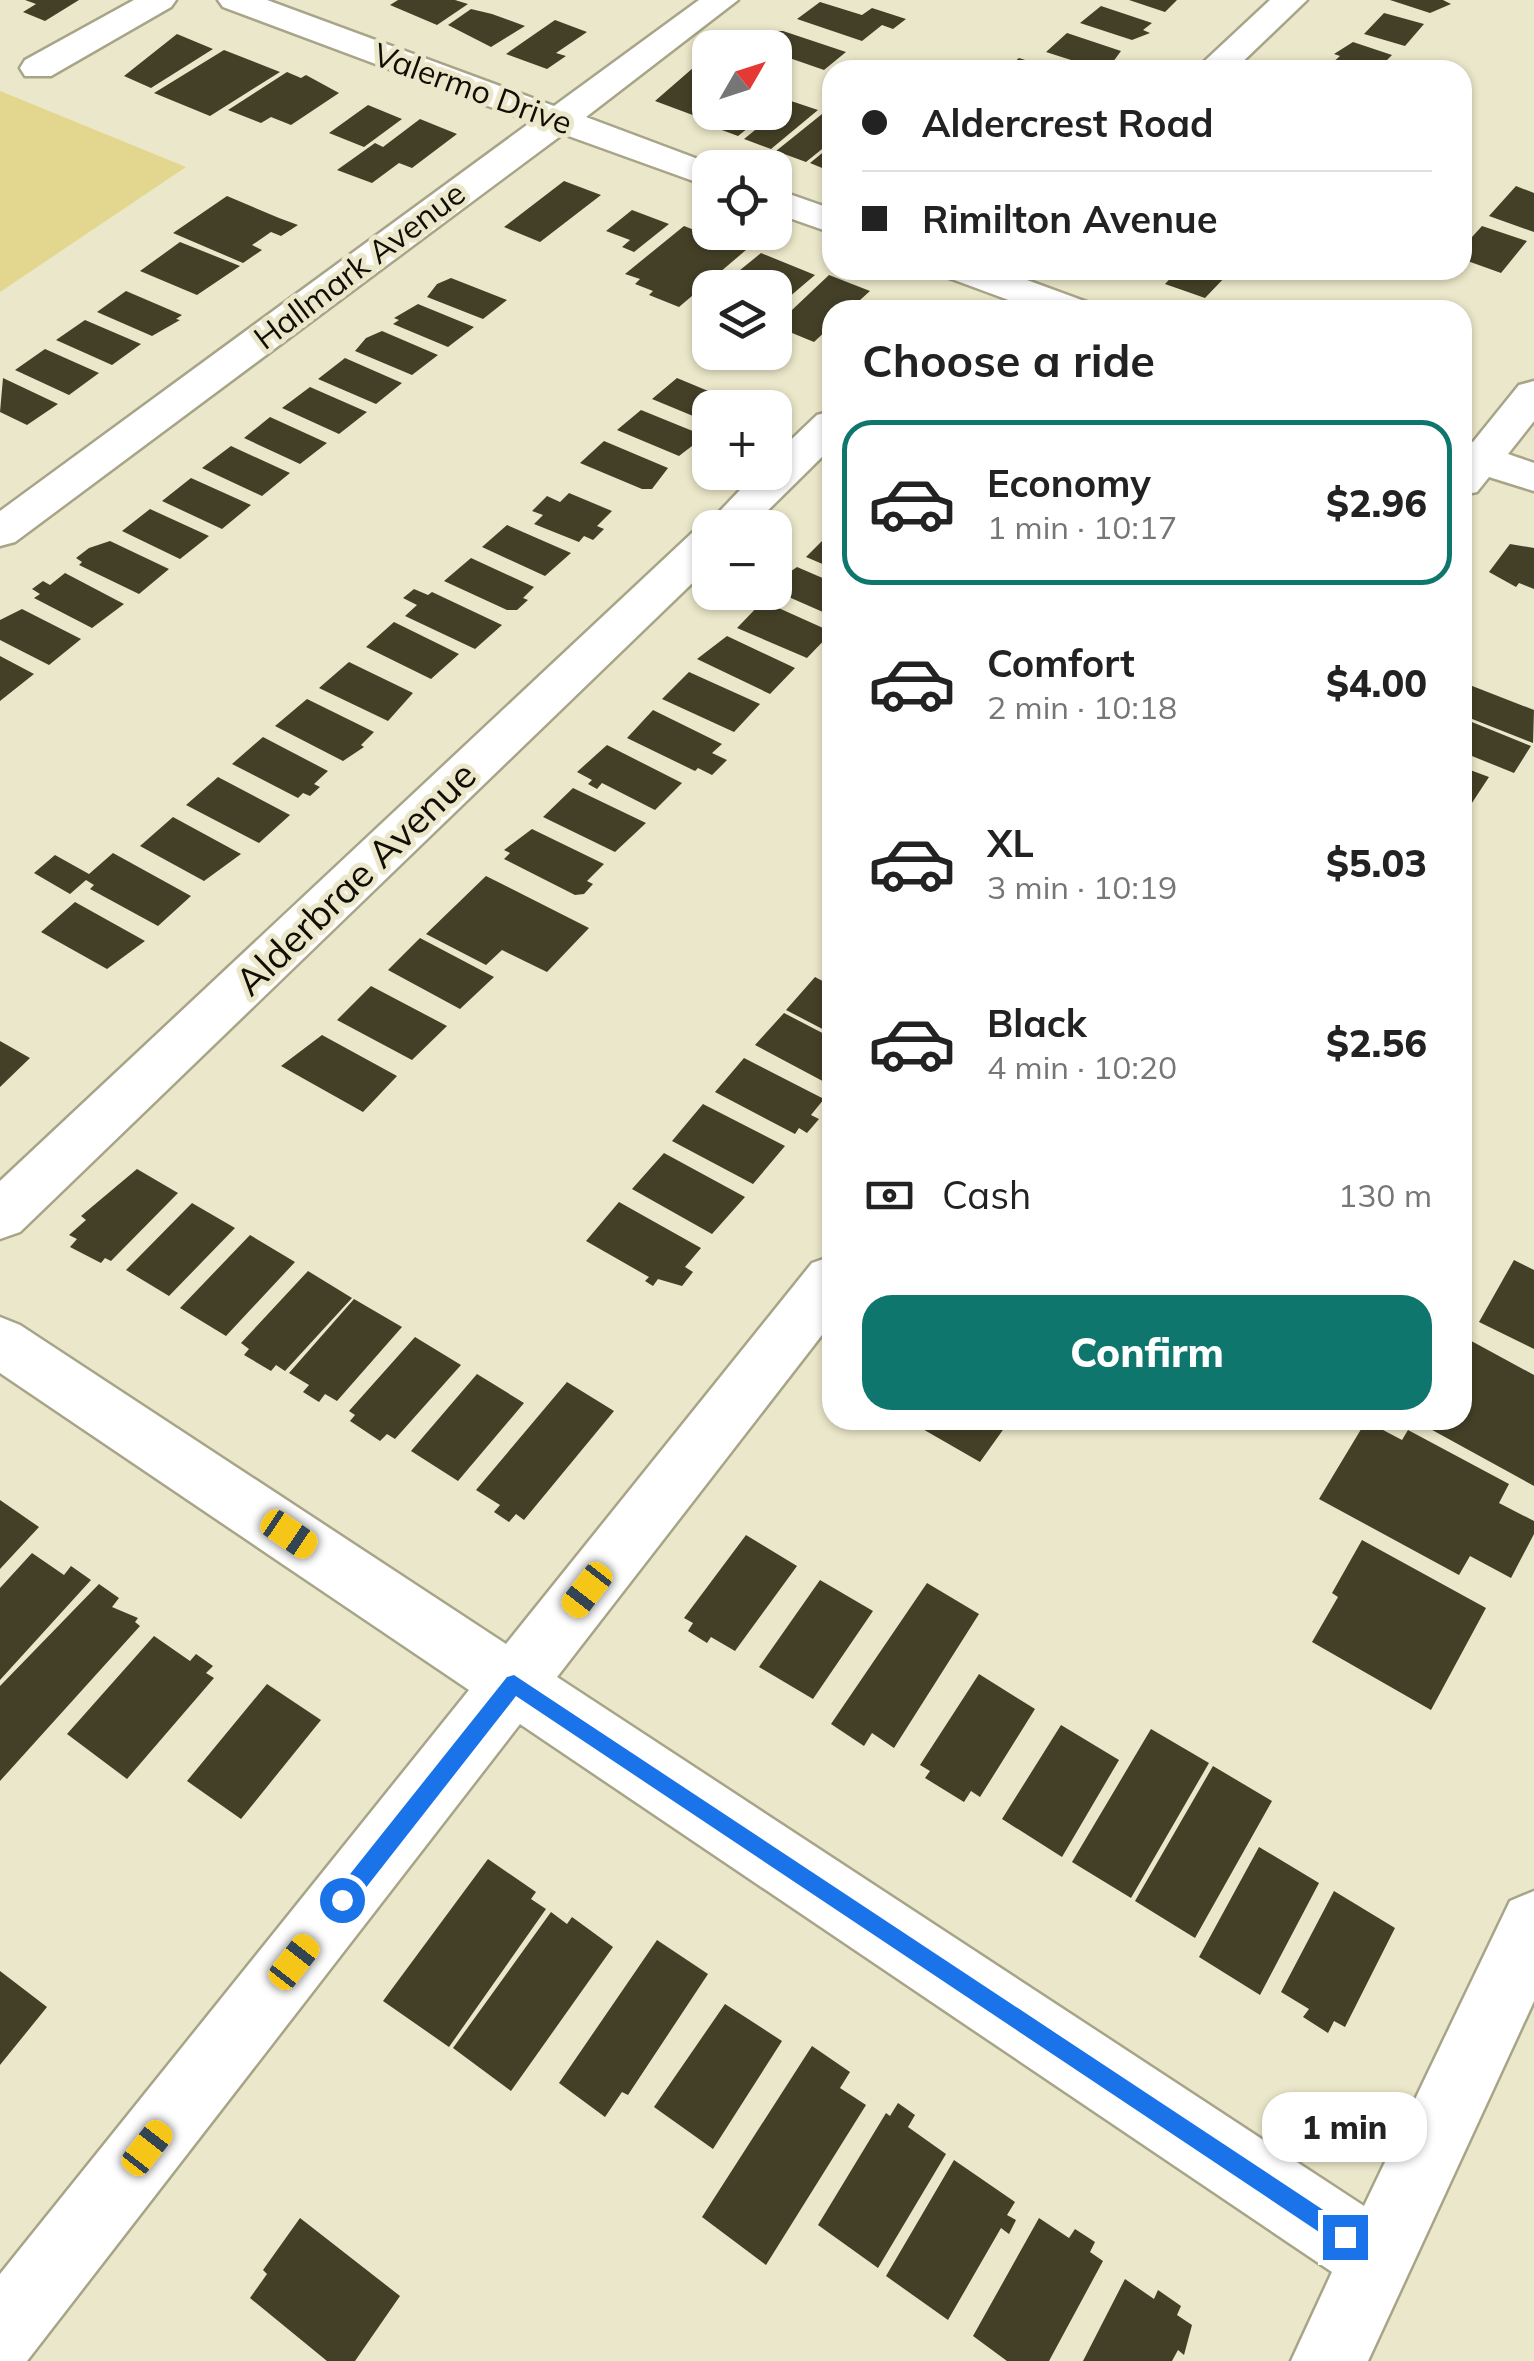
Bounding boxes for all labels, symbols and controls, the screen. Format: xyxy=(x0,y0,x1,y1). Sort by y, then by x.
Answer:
north arrow xyxy=(692,30,792,130)
map controls xyxy=(692,30,792,610)
street label: Valermo Drive xyxy=(368,34,578,142)
text: Aldercrest Road xyxy=(922,99,1214,147)
button: locate xyxy=(692,150,792,250)
street label: Hallmark Avenue xyxy=(245,173,473,357)
text: Rimilton Avenue xyxy=(922,195,1218,243)
button: layers xyxy=(692,270,792,370)
text: Choose a ride xyxy=(862,332,1155,388)
button: + xyxy=(692,390,792,490)
icon: car xyxy=(867,458,957,548)
text: Economy xyxy=(987,459,1151,507)
text: $2.96 xyxy=(1326,479,1427,527)
text: 1 min · 10:17 xyxy=(987,507,1177,547)
button: − xyxy=(692,510,792,610)
icon: car xyxy=(867,638,957,728)
text: Comfort xyxy=(987,639,1135,687)
text: $4.00 xyxy=(1326,659,1427,707)
text: 2 min · 10:18 xyxy=(987,687,1177,727)
street label: Alderbrae Avenue xyxy=(225,751,485,1005)
icon: car xyxy=(867,818,957,908)
text: XL xyxy=(987,819,1034,867)
text: $5.03 xyxy=(1326,839,1427,887)
text: 3 min · 10:19 xyxy=(987,867,1177,907)
icon: car xyxy=(867,998,957,1088)
text: Black xyxy=(987,999,1087,1047)
text: $2.56 xyxy=(1326,1019,1427,1067)
text: 4 min · 10:20 xyxy=(987,1047,1177,1087)
icon: cash xyxy=(862,1168,917,1223)
text: Cash xyxy=(942,1171,1031,1219)
text: 130 m xyxy=(1338,1175,1432,1215)
button: Confirm xyxy=(862,1295,1432,1410)
car xyxy=(256,1505,322,1563)
car xyxy=(557,1557,617,1623)
route start xyxy=(320,1878,365,1923)
car xyxy=(264,1929,324,1995)
callout: 1 min xyxy=(1262,2092,1428,2162)
text: 1 min xyxy=(1302,2107,1387,2147)
car xyxy=(117,2115,177,2181)
route end xyxy=(1323,2215,1368,2260)

